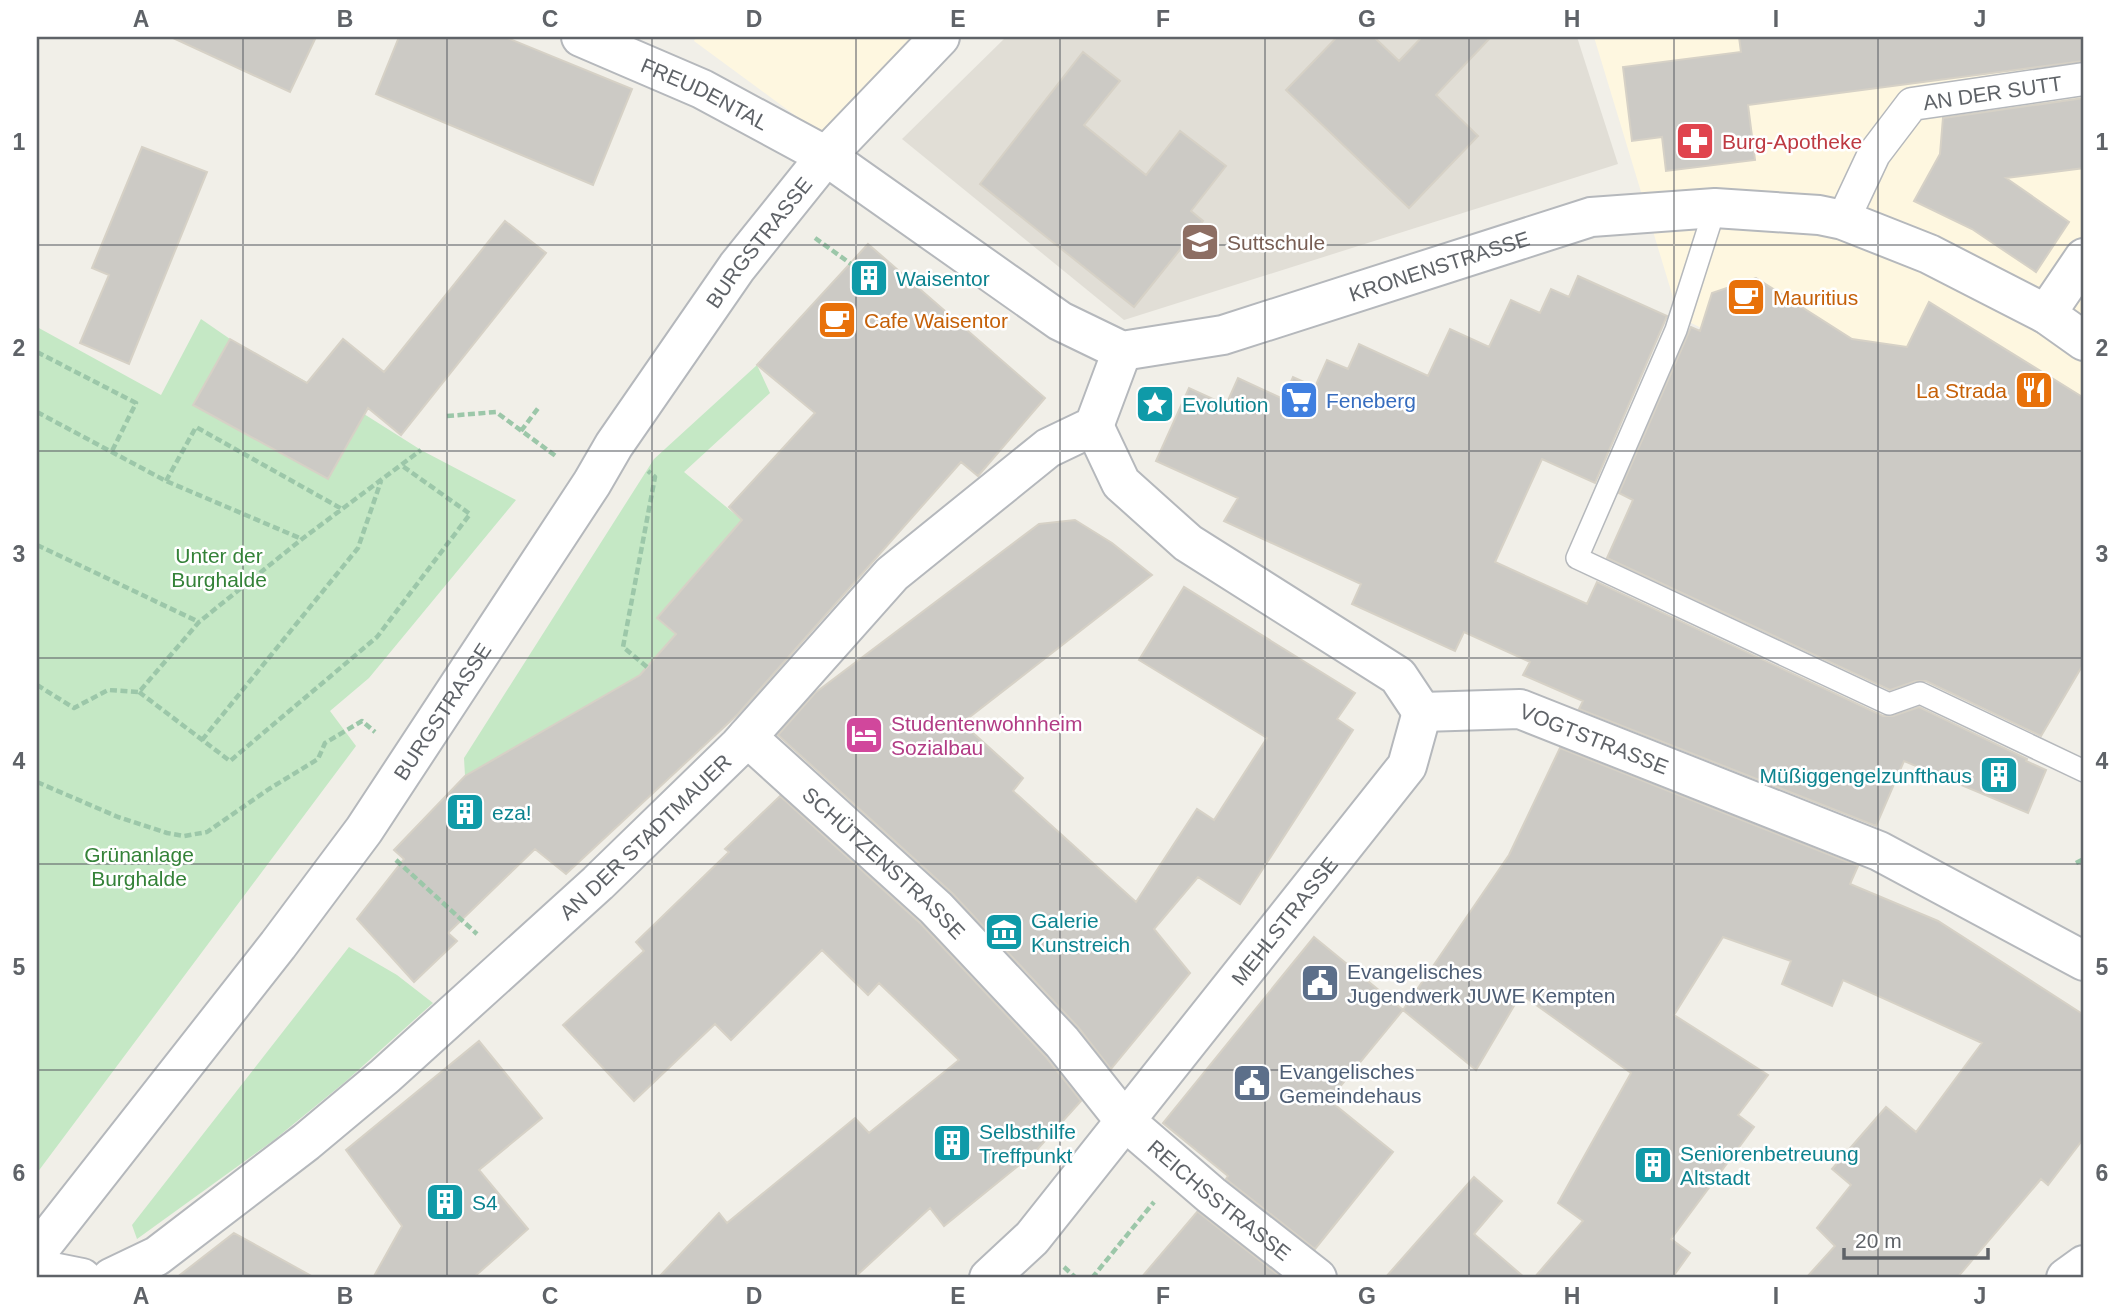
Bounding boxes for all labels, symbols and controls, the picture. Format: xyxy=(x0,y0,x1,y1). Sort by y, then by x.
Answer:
text: A xyxy=(133,6,149,32)
text: B xyxy=(337,6,353,32)
text: C xyxy=(542,6,558,32)
text: D xyxy=(746,6,762,32)
text: E xyxy=(950,6,966,32)
text: F xyxy=(1156,6,1170,32)
text: G xyxy=(1358,6,1376,32)
text: H xyxy=(1564,6,1580,32)
text: I xyxy=(1773,6,1779,32)
text: J xyxy=(1974,6,1986,32)
street label: FREUDENTAL xyxy=(638,53,772,134)
street label: AN DER SUTT xyxy=(1921,71,2064,114)
pharmacy icon: Burg-Apotheke xyxy=(1674,120,1716,162)
text: 1 xyxy=(13,129,26,155)
text: 1 xyxy=(2096,129,2109,155)
place label: Burg-Apotheke xyxy=(1722,130,1862,153)
street label: BURGSTRASSE xyxy=(701,172,816,312)
school or university icon: Suttschule xyxy=(1179,221,1221,263)
street label: KRONENSTRASSE xyxy=(1346,226,1532,305)
place label: Suttschule xyxy=(1227,231,1325,254)
building icon: Waisentor xyxy=(848,257,890,299)
place label: Waisentor xyxy=(896,267,990,290)
cafe icon: Mauritius xyxy=(1725,276,1767,318)
place label: Mauritius xyxy=(1773,286,1858,309)
cafe icon: Cafe Waisentor xyxy=(816,299,858,341)
place label: Cafe Waisentor xyxy=(864,309,1008,332)
text: 2 xyxy=(13,335,25,361)
text: 2 xyxy=(2096,335,2108,361)
restaurant icon: La Strada xyxy=(2013,369,2055,411)
supermarket icon: Feneberg xyxy=(1278,379,1320,421)
place label: La Strada xyxy=(1916,379,2007,402)
place icon: Evolution xyxy=(1134,383,1176,425)
place label: Feneberg xyxy=(1326,389,1416,412)
place label: Evolution xyxy=(1182,393,1268,416)
text: 3 xyxy=(13,541,25,567)
text: 3 xyxy=(2096,541,2108,567)
park label: Unter der Burghalde xyxy=(171,544,267,591)
street label: BURGSTRASSE xyxy=(389,639,495,784)
street label: VOGTSTRASSE xyxy=(1517,699,1672,778)
place label: Studentenwohnheim Sozialbau xyxy=(891,712,1082,759)
hotel icon: Studentenwohnheim Sozialbau xyxy=(843,714,885,756)
text: 4 xyxy=(13,748,26,774)
text: 4 xyxy=(2096,748,2109,774)
street label: AN DER STADTMAUER xyxy=(555,749,735,924)
building icon: Müßiggengelzunfthaus xyxy=(1978,754,2020,796)
place label: Müßiggengelzunfthaus xyxy=(1760,764,1972,787)
street label: SCHÜTZENSTRASSE xyxy=(798,782,970,943)
building icon: eza! xyxy=(444,791,486,833)
place label: eza! xyxy=(492,801,532,824)
park label: Grünanlage Burghalde xyxy=(84,843,194,890)
street label: MEHLSTRASSE xyxy=(1226,852,1342,989)
place label: Galerie Kunstreich xyxy=(1031,909,1130,956)
museum icon: Galerie Kunstreich xyxy=(983,911,1025,953)
text: 5 xyxy=(13,954,26,980)
text: 5 xyxy=(2096,954,2109,980)
place label: Evangelisches Jugendwerk JUWE Kempten xyxy=(1347,960,1615,1007)
public building icon: Evangelisches Jugendwerk JUWE Kempten xyxy=(1299,962,1341,1004)
place label: Evangelisches Gemeindehaus xyxy=(1279,1060,1421,1107)
public building icon: Evangelisches Gemeindehaus xyxy=(1231,1062,1273,1104)
place label: Selbsthilfe Treffpunkt xyxy=(979,1120,1076,1167)
building icon: Selbsthilfe Treffpunkt xyxy=(931,1122,973,1164)
street label: REICHSSTRASSE xyxy=(1144,1135,1296,1265)
place label: Seniorenbetreuung Altstadt xyxy=(1680,1142,1859,1189)
building icon: Seniorenbetreuung Altstadt xyxy=(1632,1144,1674,1186)
text: 6 xyxy=(13,1160,25,1186)
text: 6 xyxy=(2096,1160,2108,1186)
building icon: S4 xyxy=(424,1181,466,1223)
place label: S4 xyxy=(472,1191,498,1214)
scale bar xyxy=(1844,1217,1988,1261)
text: 20 m xyxy=(1855,1229,1902,1252)
text: A xyxy=(133,1283,149,1309)
text: B xyxy=(337,1283,353,1309)
text: C xyxy=(542,1283,558,1309)
text: D xyxy=(746,1283,762,1309)
text: E xyxy=(950,1283,966,1309)
text: F xyxy=(1156,1283,1170,1309)
text: G xyxy=(1358,1283,1376,1309)
text: H xyxy=(1564,1283,1580,1309)
text: I xyxy=(1773,1283,1779,1309)
text: J xyxy=(1974,1283,1986,1309)

